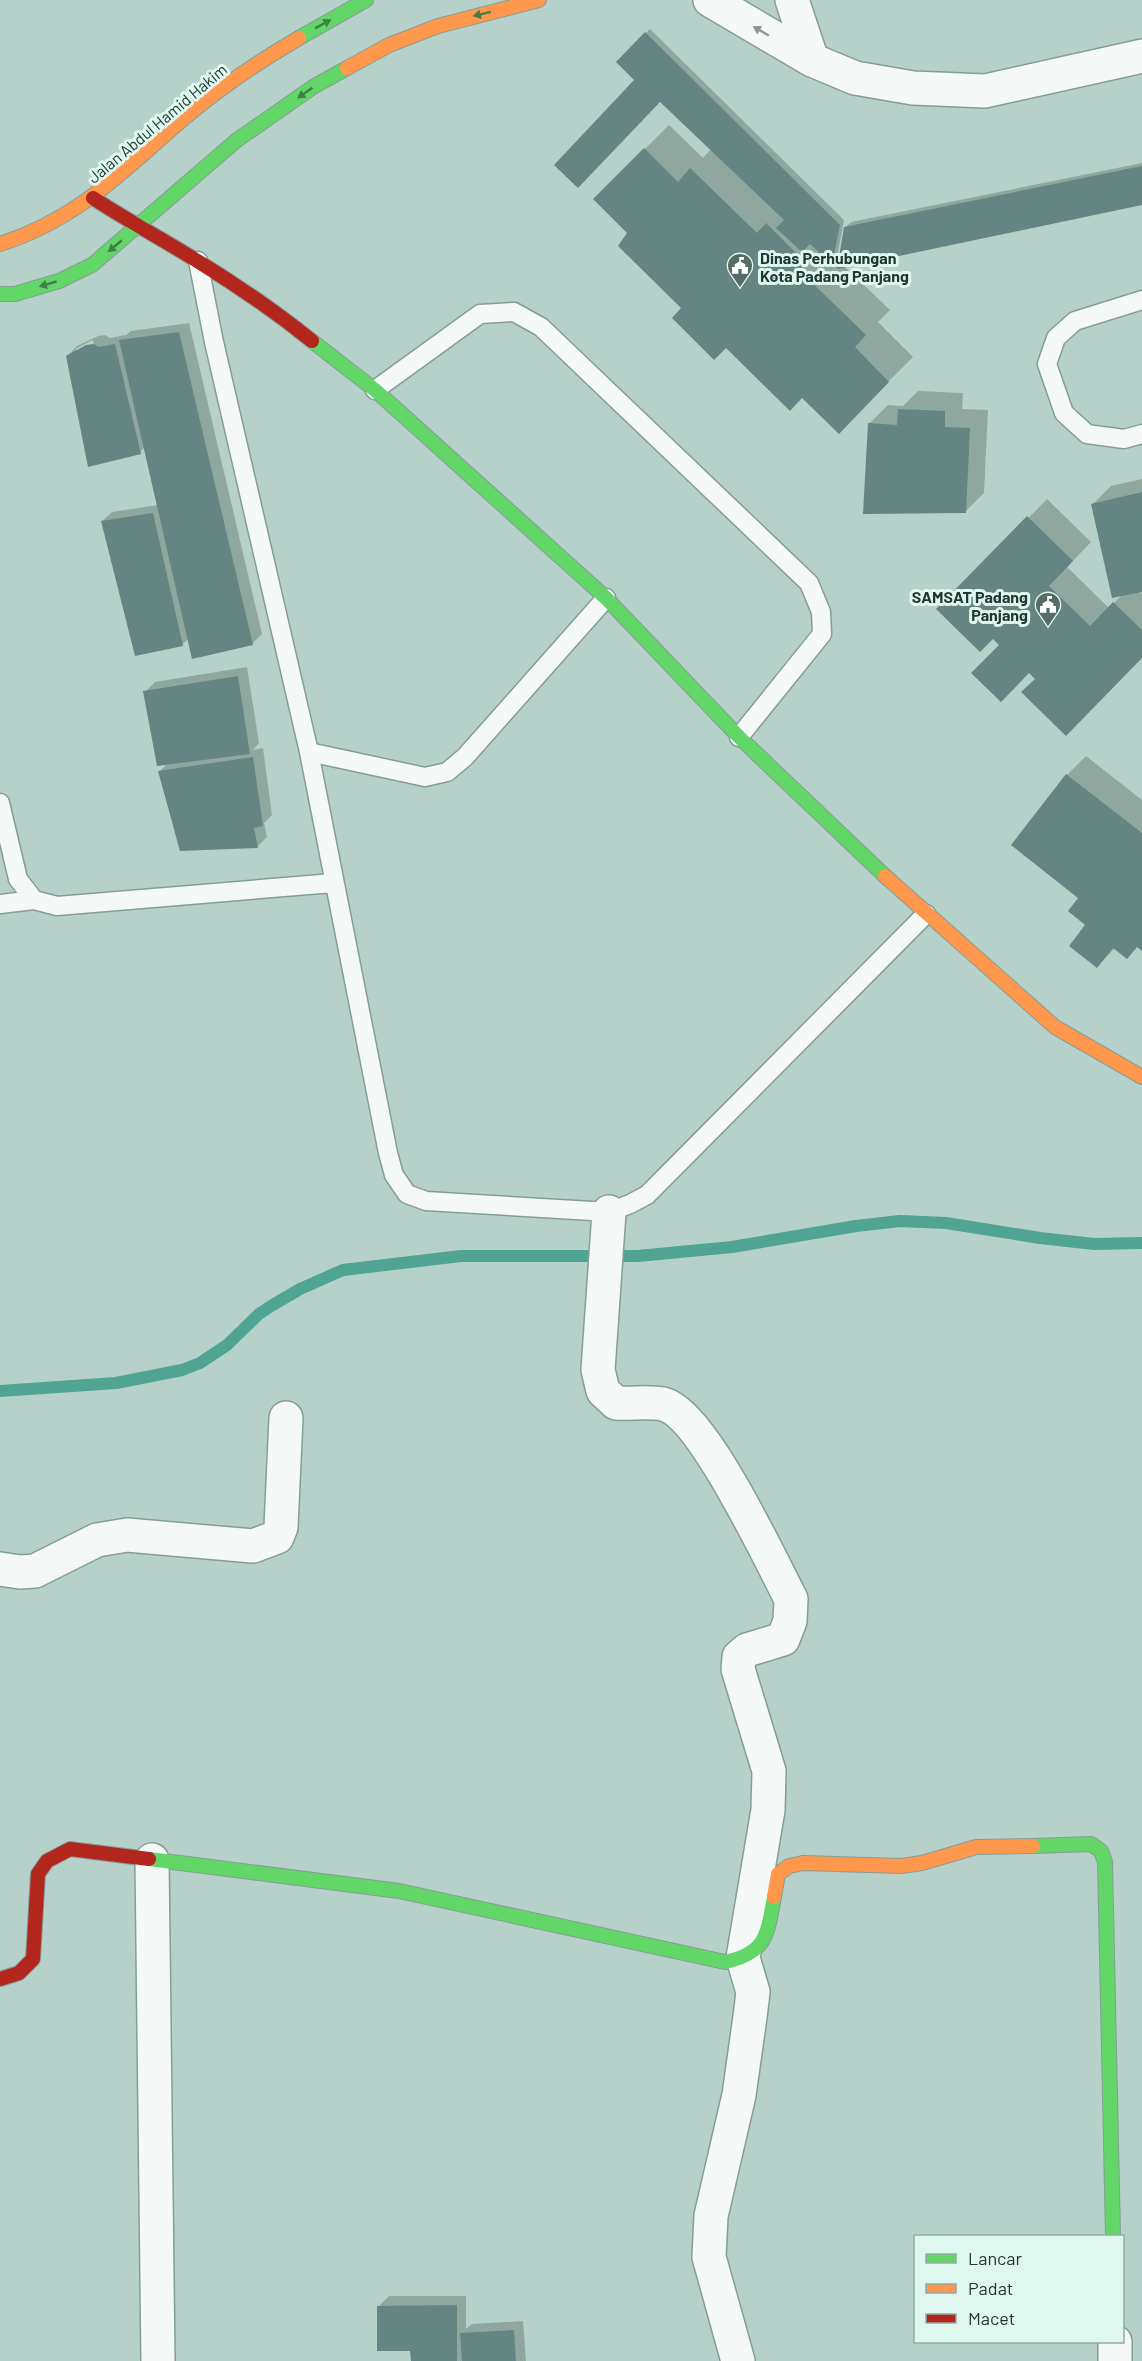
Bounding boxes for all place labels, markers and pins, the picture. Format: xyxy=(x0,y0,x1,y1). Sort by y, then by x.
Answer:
place label: Dinas Perhubungan Kota Padang Panjang xyxy=(760,248,909,285)
public building icon: Dinas Perhubungan Kota Padang Panjang xyxy=(725,251,755,289)
place label: SAMSAT Padang Panjang xyxy=(912,587,1028,624)
public building icon: SAMSAT Padang Panjang xyxy=(1033,590,1063,628)

